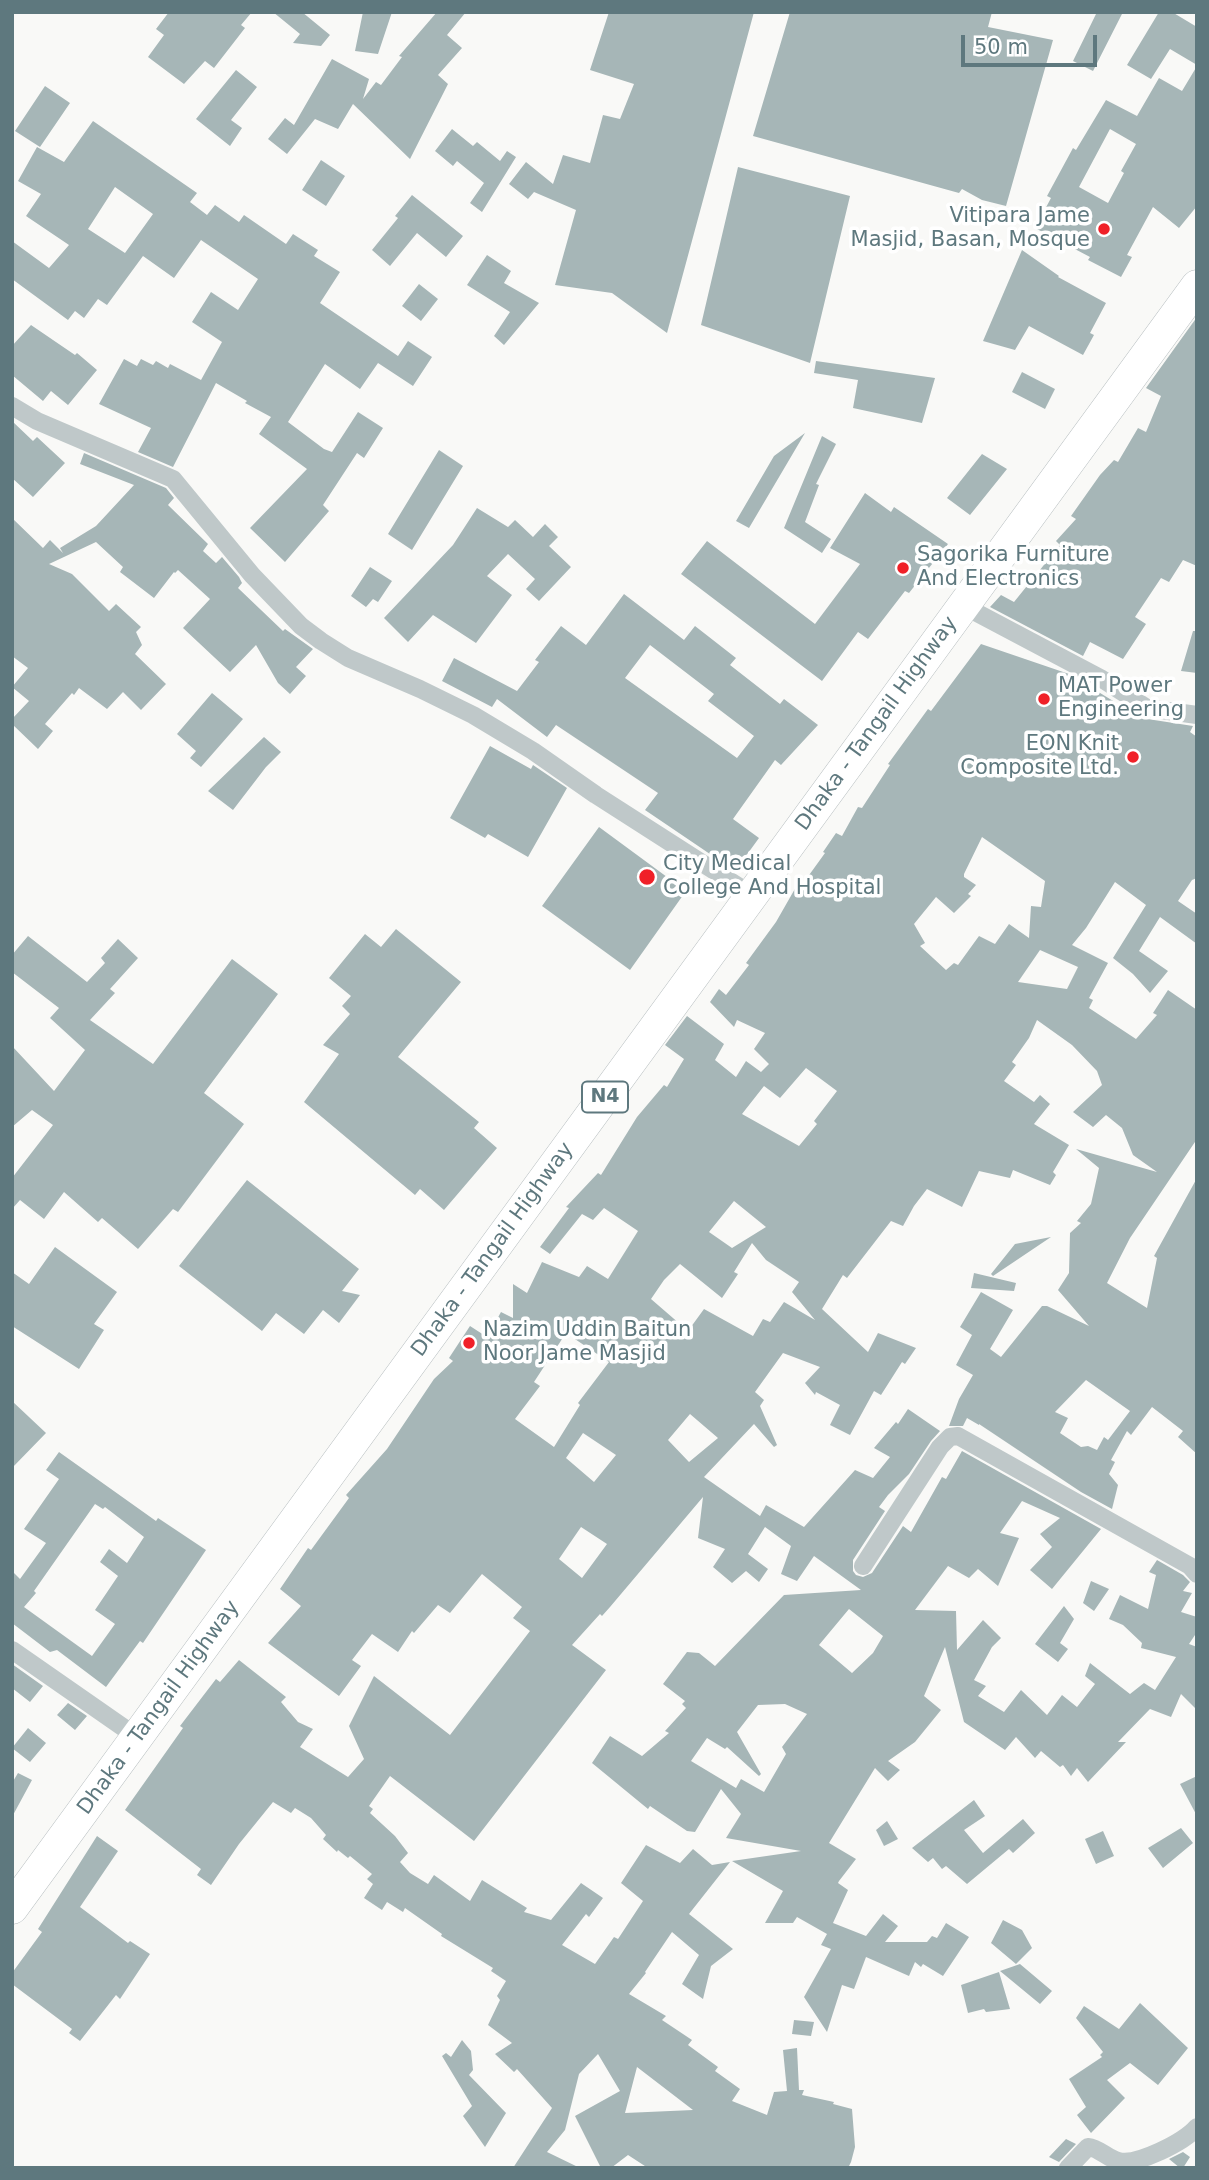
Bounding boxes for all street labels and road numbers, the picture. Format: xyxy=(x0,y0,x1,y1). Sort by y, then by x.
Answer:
street label: Dhaka - Tangail Highway xyxy=(791,612,963,836)
road number: N4 xyxy=(582,1082,628,1112)
street label: Dhaka - Tangail Highway xyxy=(407,1138,579,1362)
street label: Dhaka - Tangail Highway xyxy=(73,1596,245,1820)

